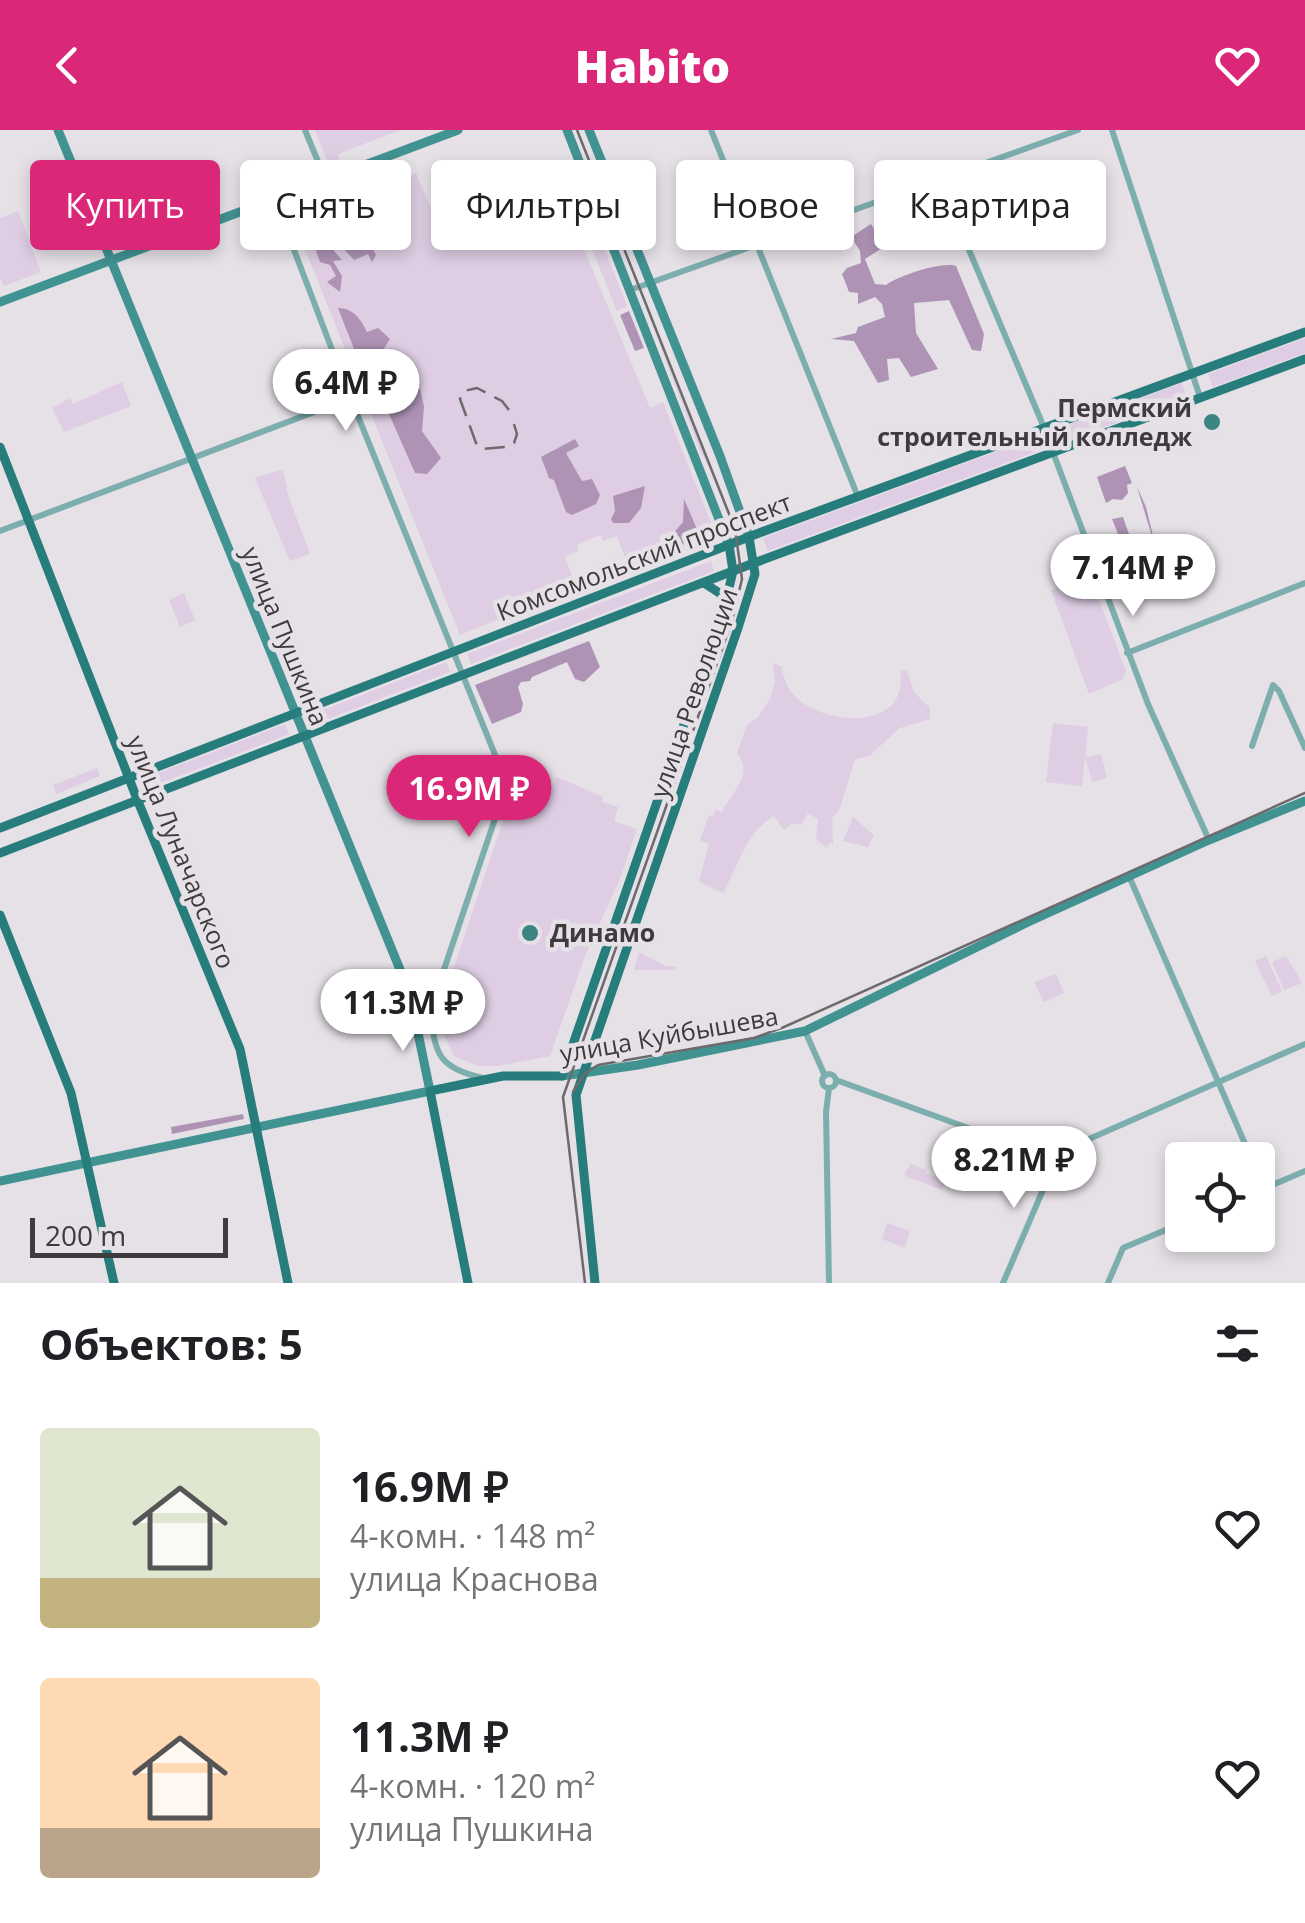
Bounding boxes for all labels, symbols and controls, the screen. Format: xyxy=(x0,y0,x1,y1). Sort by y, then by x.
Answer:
text: Habito xyxy=(575,35,730,96)
icon: back xyxy=(40,38,95,93)
icon: heart xyxy=(1210,38,1265,93)
chip: Купить xyxy=(30,160,220,250)
chip: Снять xyxy=(240,160,411,250)
chip: Фильтры xyxy=(431,160,656,250)
chip: Новое xyxy=(676,160,854,250)
chip: Квартира xyxy=(874,160,1106,250)
pin: 6.4M ₽ xyxy=(265,349,427,434)
text: 6.4M ₽ xyxy=(295,360,397,403)
place label: Пермский строительный колледж xyxy=(877,390,1192,453)
marker: Пермский строительный колледж xyxy=(1201,411,1223,433)
street label: Комсомольский проспект xyxy=(491,484,796,628)
pin: 7.14M ₽ xyxy=(1041,534,1225,619)
street label: улица Пушкина xyxy=(235,541,337,730)
text: 7.14M ₽ xyxy=(1072,545,1194,588)
street label: улица Революции xyxy=(641,583,745,802)
street label: улица Луначарского xyxy=(120,730,244,973)
pin: 16.9M ₽ xyxy=(377,755,561,840)
text: 16.9M ₽ xyxy=(408,766,530,809)
place label: Динамо xyxy=(550,915,655,949)
marker: Динамо xyxy=(519,922,541,944)
pin: 11.3M ₽ xyxy=(311,969,495,1054)
text: 11.3M ₽ xyxy=(342,980,464,1023)
street label: улица Куйбышева xyxy=(557,998,781,1070)
pin: 8.21M ₽ xyxy=(922,1126,1106,1211)
text: 8.21M ₽ xyxy=(953,1137,1075,1180)
map controls xyxy=(1165,1142,1275,1252)
button: locate xyxy=(1165,1142,1275,1252)
scale bar xyxy=(30,1213,228,1258)
text: 200 m xyxy=(45,1216,126,1254)
text: Объектов: 5 xyxy=(40,1315,303,1372)
icon: filters xyxy=(1210,1316,1265,1371)
text: 16.9M ₽ xyxy=(350,1457,509,1514)
icon: home xyxy=(120,1468,240,1588)
icon: heart xyxy=(1210,1501,1265,1556)
text: 4-комн. · 148 m² xyxy=(350,1514,595,1557)
text: улица Краснова xyxy=(350,1557,599,1600)
text: 11.3M ₽ xyxy=(350,1707,509,1764)
icon: home xyxy=(120,1718,240,1838)
icon: heart xyxy=(1210,1751,1265,1806)
text: 4-комн. · 120 m² xyxy=(350,1764,595,1807)
text: улица Пушкина xyxy=(350,1807,594,1850)

